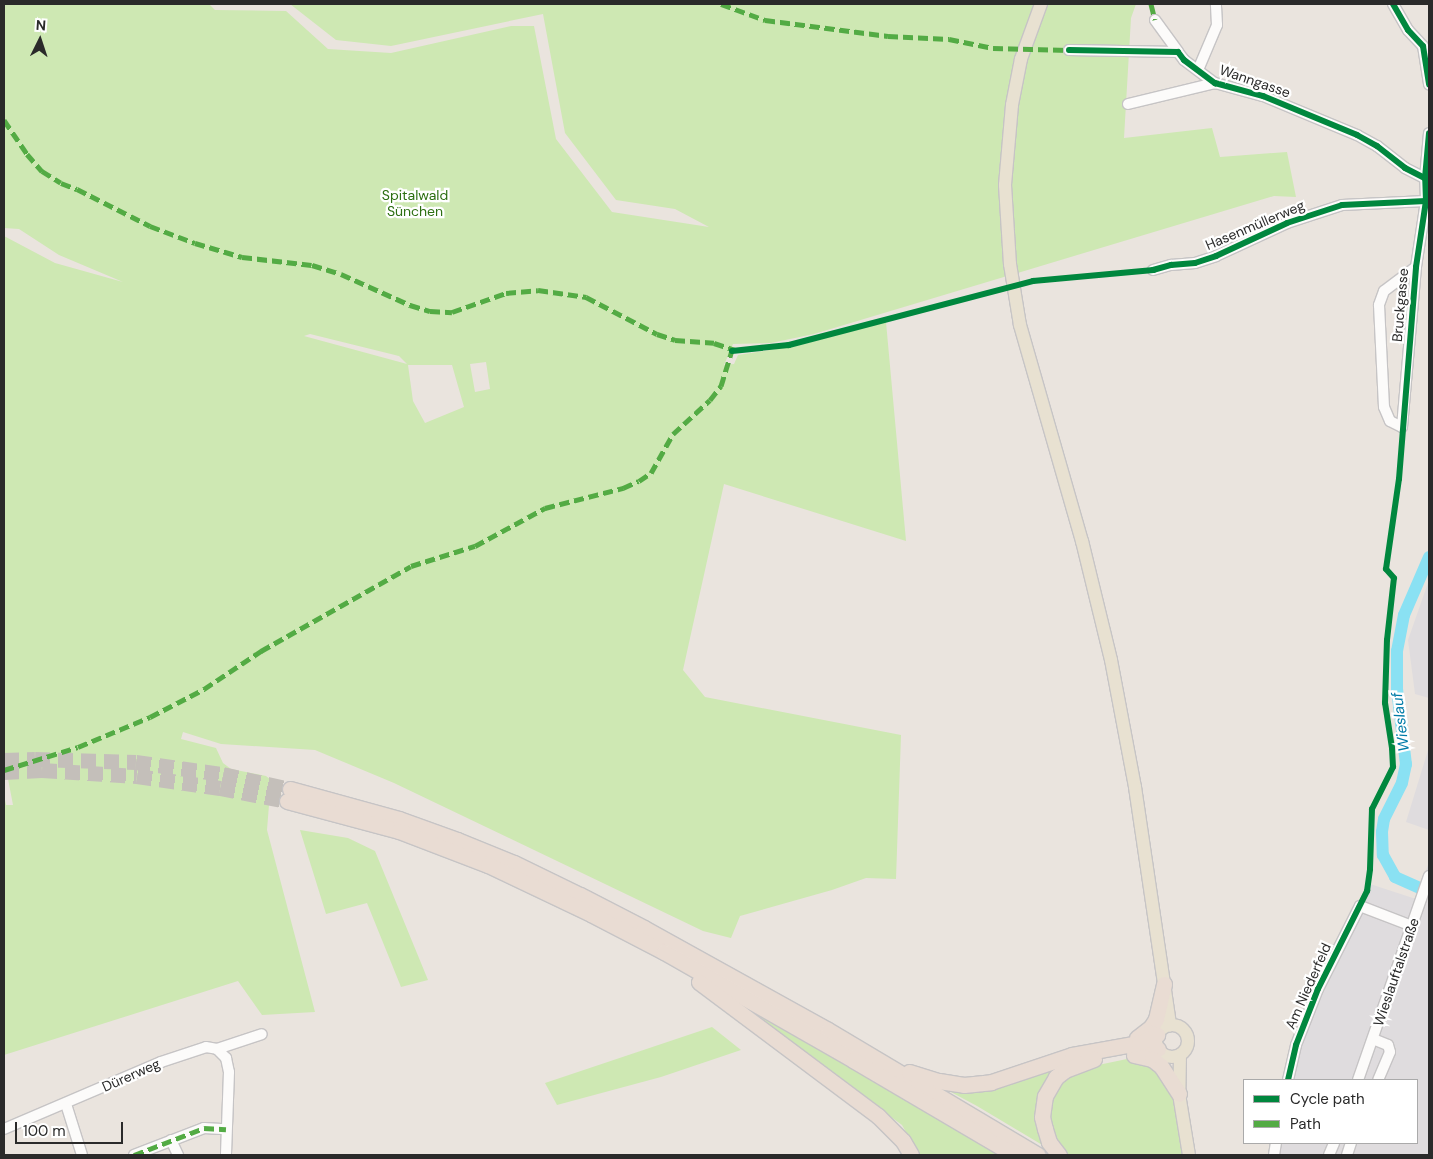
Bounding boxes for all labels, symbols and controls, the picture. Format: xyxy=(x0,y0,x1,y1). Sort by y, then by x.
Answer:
north arrow xyxy=(15,15,65,65)
text: N xyxy=(35,16,47,34)
street label: Wanngasse xyxy=(1217,61,1293,101)
park label: Spitalwald Sünchen xyxy=(382,187,448,220)
street label: Hasenmüllerweg xyxy=(1203,197,1307,253)
street label: Bruckgasse xyxy=(1388,267,1412,343)
water label: Wieslauf xyxy=(1388,691,1414,753)
street label: Wieslauftalstraße xyxy=(1370,916,1422,1028)
street label: Am Niederfeld xyxy=(1281,940,1335,1032)
street label: Dürerweg xyxy=(99,1055,163,1095)
legend xyxy=(1243,1079,1418,1144)
text: Cycle path xyxy=(1290,1089,1365,1109)
scale bar xyxy=(18,1112,125,1144)
text: Path xyxy=(1290,1114,1321,1134)
text: 100 m xyxy=(23,1121,66,1141)

